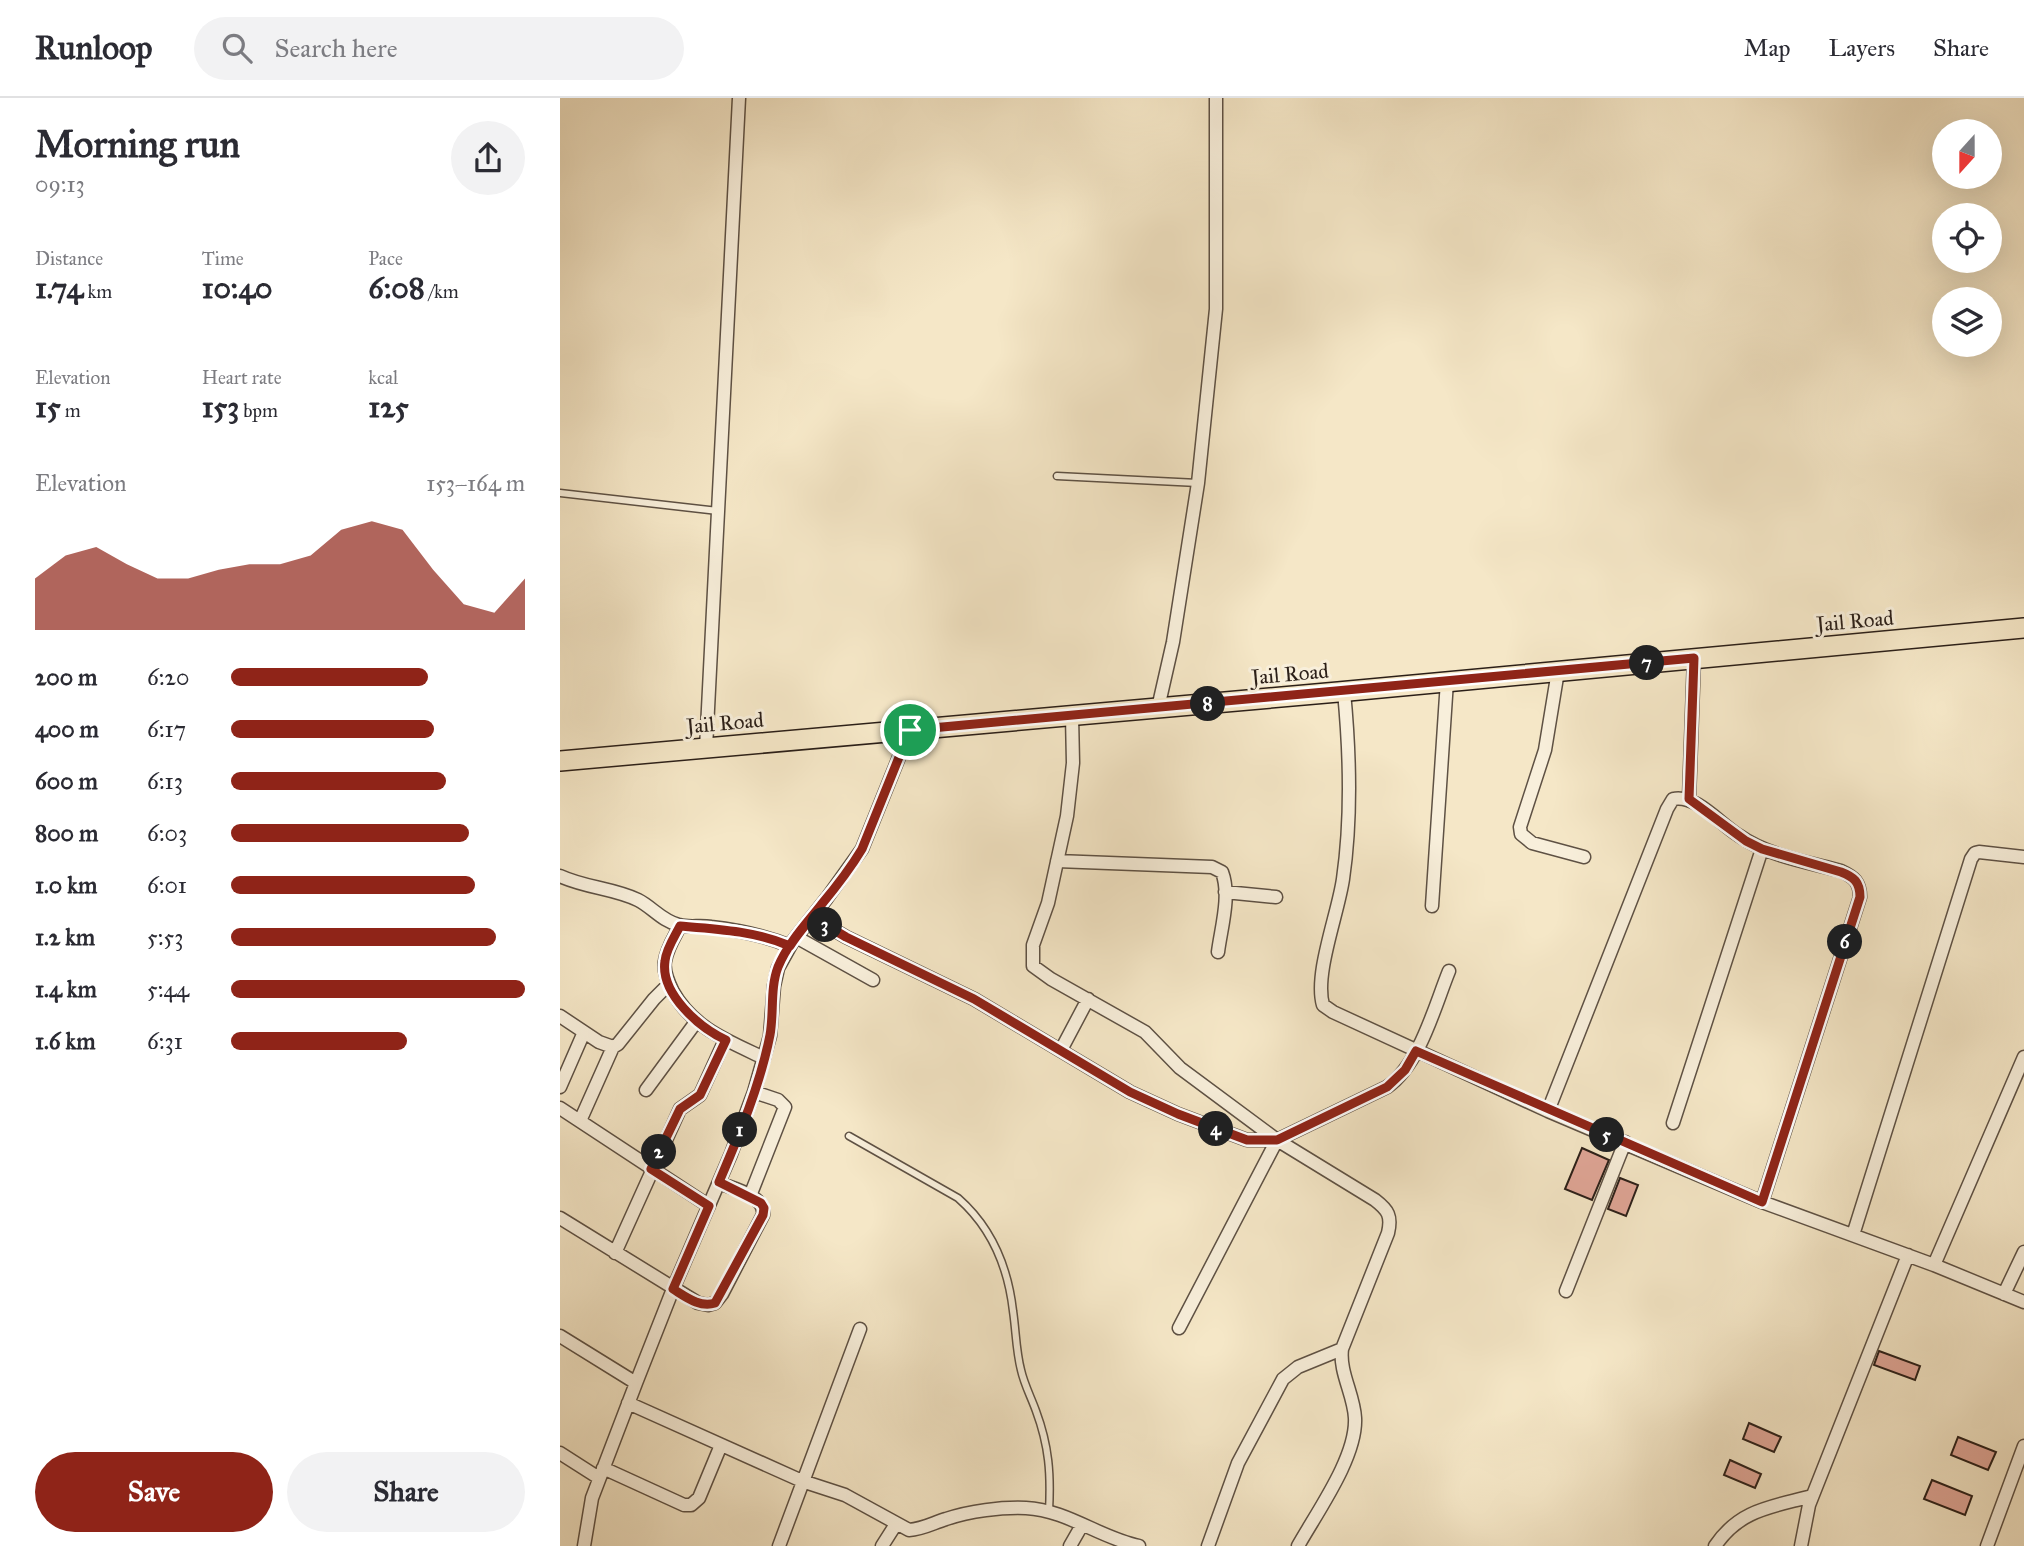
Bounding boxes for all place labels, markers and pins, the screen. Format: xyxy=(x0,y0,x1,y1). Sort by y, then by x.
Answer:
pin: 7 xyxy=(1630,646,1664,680)
pin: 8 xyxy=(1190,686,1226,722)
pin xyxy=(880,700,940,760)
pin: 3 xyxy=(807,908,842,942)
pin: 6 xyxy=(1828,924,1862,960)
pin: 1 xyxy=(722,1112,758,1148)
pin: 4 xyxy=(1198,1112,1234,1146)
pin: 5 xyxy=(1590,1118,1624,1152)
pin: 2 xyxy=(642,1134,676,1170)

